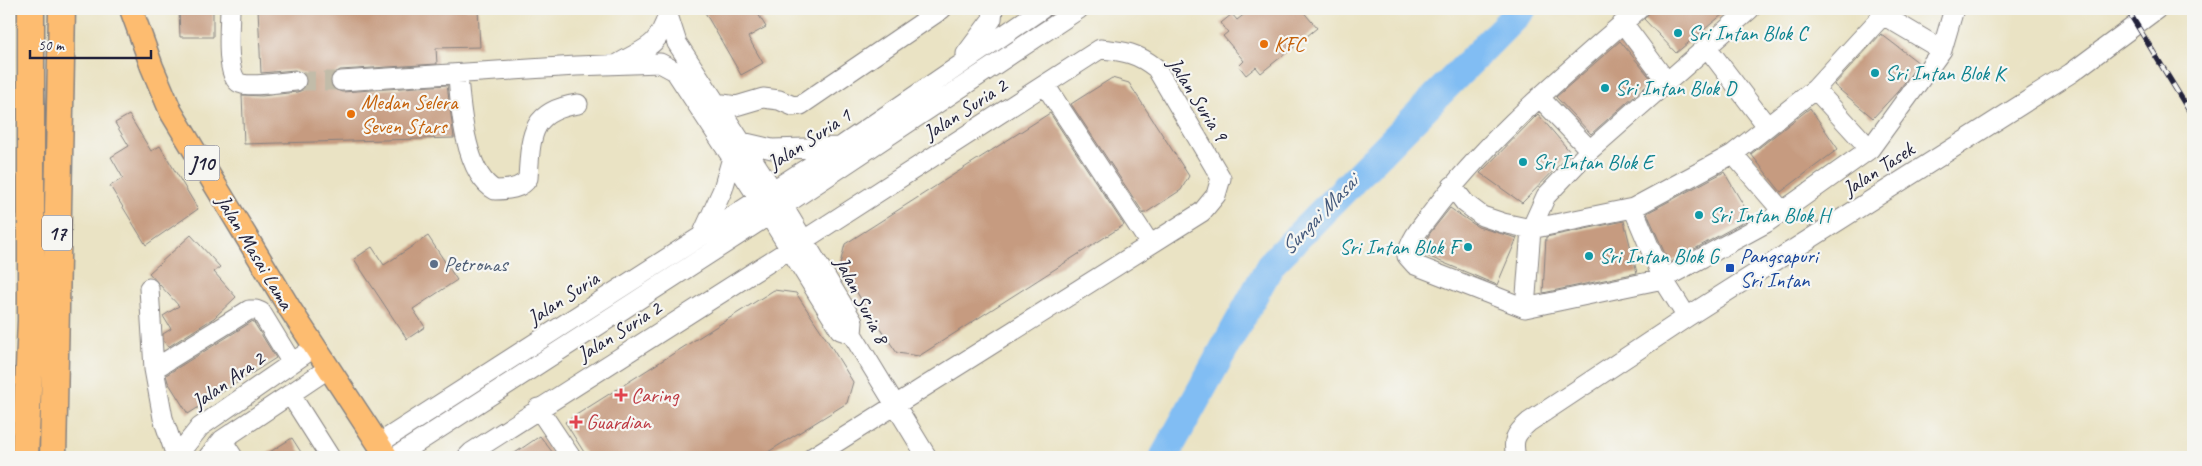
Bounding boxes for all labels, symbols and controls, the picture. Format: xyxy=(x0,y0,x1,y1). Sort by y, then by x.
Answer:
place label: Sri Intan Blok C xyxy=(1688,20,1810,46)
marker: Sri Intan Blok C xyxy=(1672,27,1684,39)
scale bar xyxy=(30,28,151,60)
place label: KFC xyxy=(1274,31,1307,57)
text: 50 m xyxy=(38,36,65,55)
marker: KFC xyxy=(1258,38,1270,50)
street label: Jalan Suria 9 xyxy=(1161,51,1235,147)
place label: Sri Intan Blok K xyxy=(1885,60,2008,86)
marker: Sri Intan Blok K xyxy=(1869,67,1881,79)
street label: Jalan Suria 2 xyxy=(918,72,1013,146)
place label: Sri Intan Blok D xyxy=(1615,75,1738,101)
marker: Sri Intan Blok D xyxy=(1599,82,1611,94)
place label: Medan Selera Seven Stars xyxy=(361,89,459,139)
street label: Jalan Suria 1 xyxy=(762,102,857,176)
marker: Medan Selera Seven Stars xyxy=(345,108,357,120)
street label: Jalan Tasek xyxy=(1837,135,1920,202)
road number: J10 xyxy=(184,146,220,180)
place label: Sri Intan Blok E xyxy=(1533,149,1656,175)
marker: Sri Intan Blok E xyxy=(1517,156,1529,168)
water label: Sungai Masai xyxy=(1274,165,1368,261)
street label: Jalan Masai Lama xyxy=(210,189,300,316)
place label: Sri Intan Blok H xyxy=(1709,202,1833,228)
marker: Sri Intan Blok H xyxy=(1693,209,1705,221)
road number: 17 xyxy=(42,216,72,250)
place label: Sri Intan Blok F xyxy=(1339,234,1463,260)
marker: Sri Intan Blok F xyxy=(1462,241,1474,253)
place label: Sri Intan Blok G xyxy=(1599,243,1721,269)
place label: Pangsapuri Sri Intan xyxy=(1740,243,1821,293)
marker: Sri Intan Blok G xyxy=(1583,250,1595,262)
place label: Petronas xyxy=(444,251,509,277)
street label: Jalan Suria 8 xyxy=(829,251,896,350)
marker: Petronas xyxy=(428,258,440,270)
marker: Pangsapuri Sri Intan xyxy=(1724,262,1736,274)
street label: Jalan Suria xyxy=(522,265,605,331)
street label: Jalan Suria 2 xyxy=(571,294,667,368)
street label: Jalan Ara 2 xyxy=(186,345,271,415)
place label: Caring xyxy=(631,382,680,408)
marker: Caring xyxy=(615,389,627,401)
place label: Guardian xyxy=(586,409,652,435)
marker: Guardian xyxy=(570,416,582,428)

